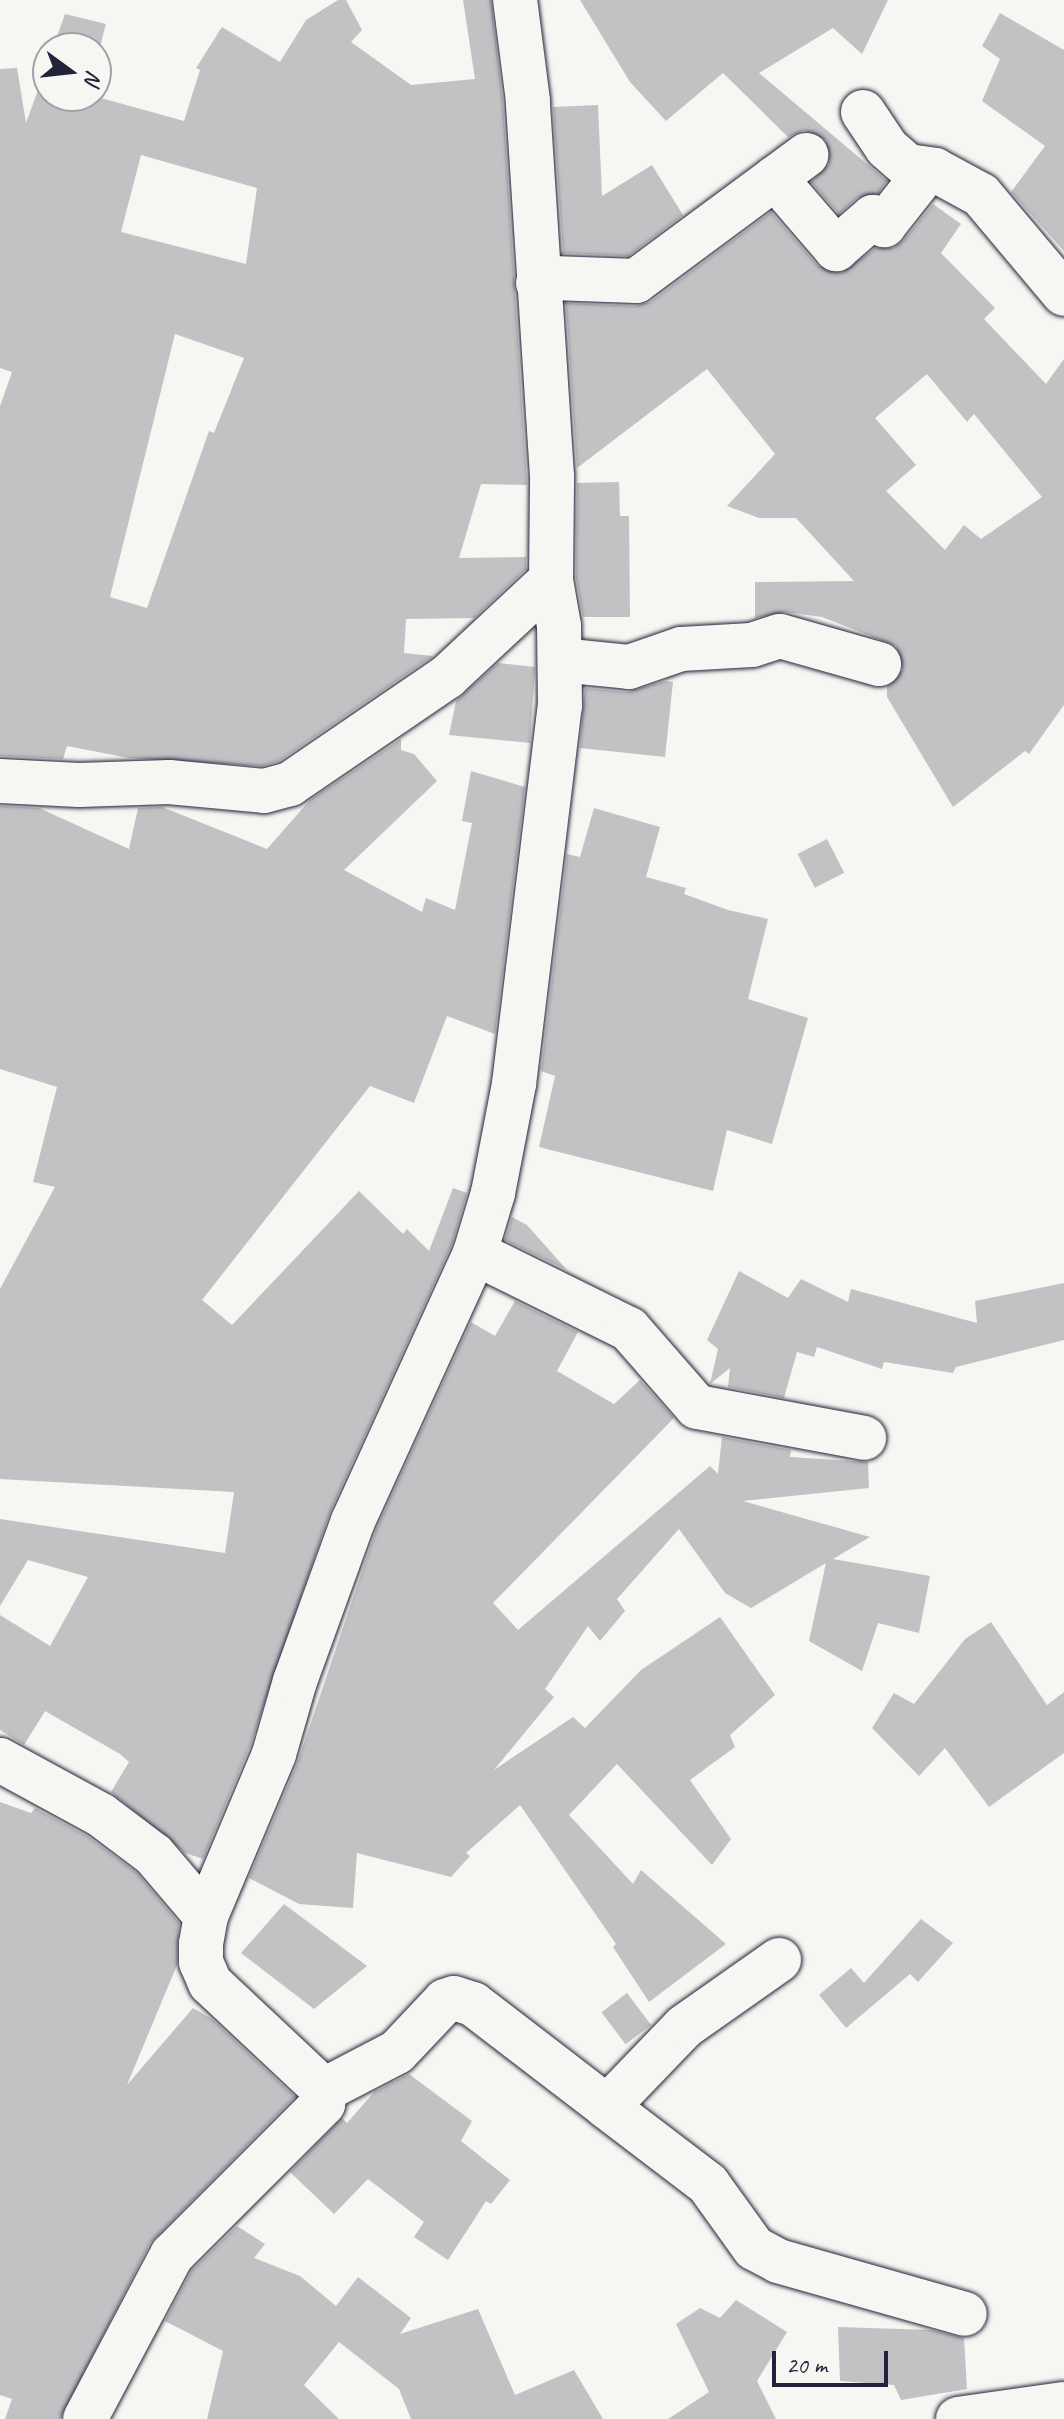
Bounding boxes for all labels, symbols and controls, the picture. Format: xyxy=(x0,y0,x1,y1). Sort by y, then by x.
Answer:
north arrow xyxy=(32,32,112,112)
text: N xyxy=(78,67,109,88)
scale bar xyxy=(776,2335,892,2385)
text: 20 m xyxy=(786,2350,827,2380)

